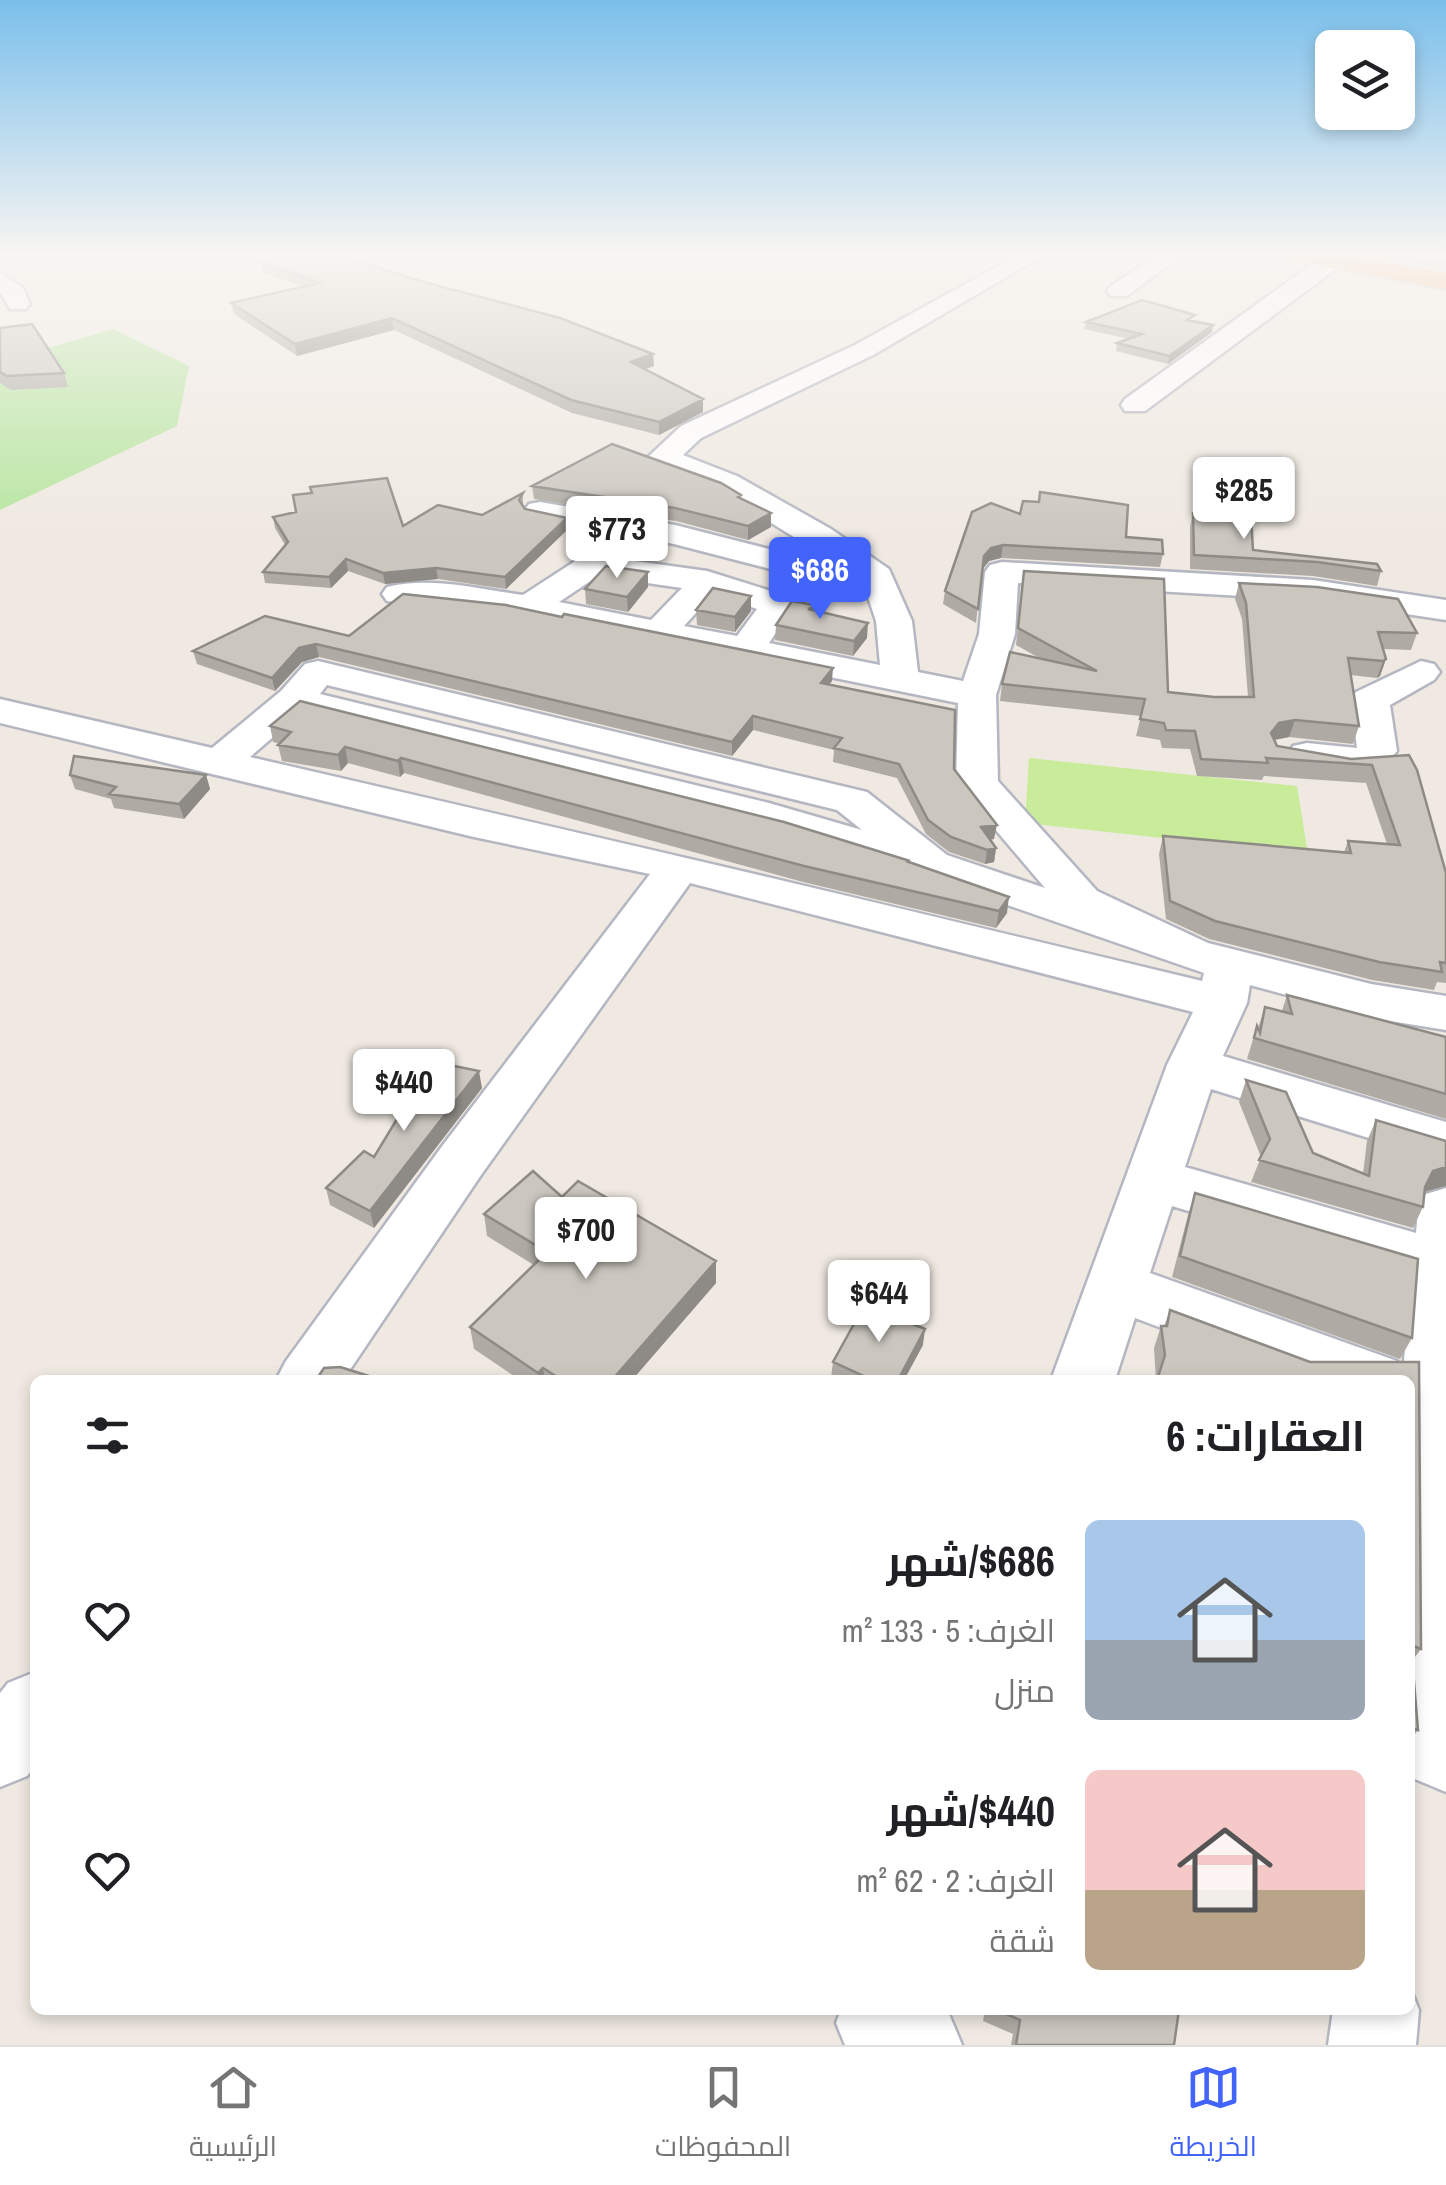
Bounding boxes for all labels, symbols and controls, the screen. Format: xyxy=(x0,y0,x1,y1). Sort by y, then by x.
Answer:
map controls xyxy=(1315,30,1415,130)
button: layers xyxy=(1315,30,1415,130)
pin: $285 xyxy=(1185,457,1303,542)
text: $285 xyxy=(1215,468,1273,511)
pin: $773 xyxy=(558,496,676,581)
text: $773 xyxy=(588,507,646,550)
pin: $686 xyxy=(761,537,879,622)
text: $686 xyxy=(791,548,849,591)
pin: $440 xyxy=(345,1049,463,1134)
text: $440 xyxy=(375,1060,433,1103)
pin: $700 xyxy=(527,1197,645,1282)
text: $700 xyxy=(557,1208,615,1251)
pin: $644 xyxy=(820,1260,938,1345)
text: $644 xyxy=(850,1271,908,1314)
icon: filters xyxy=(80,1408,135,1463)
text: العقارات: 6 xyxy=(1166,1408,1365,1464)
text: $686/شهر xyxy=(887,1533,1055,1589)
icon: home xyxy=(1165,1560,1285,1680)
icon: heart xyxy=(80,1593,135,1648)
text: الغرف: 5 · 133 m² xyxy=(842,1609,1055,1652)
text: منزل xyxy=(994,1669,1055,1712)
text: $440/شهر xyxy=(887,1783,1055,1839)
icon: home xyxy=(1165,1810,1285,1930)
icon: heart xyxy=(80,1843,135,1898)
text: الغرف: 2 · 62 m² xyxy=(856,1859,1055,1902)
text: شقة xyxy=(990,1919,1055,1962)
tab: الرئيسية xyxy=(189,2060,277,2172)
tab: المحفوظات xyxy=(655,2060,791,2172)
tab: الخريطة xyxy=(1170,2060,1257,2172)

